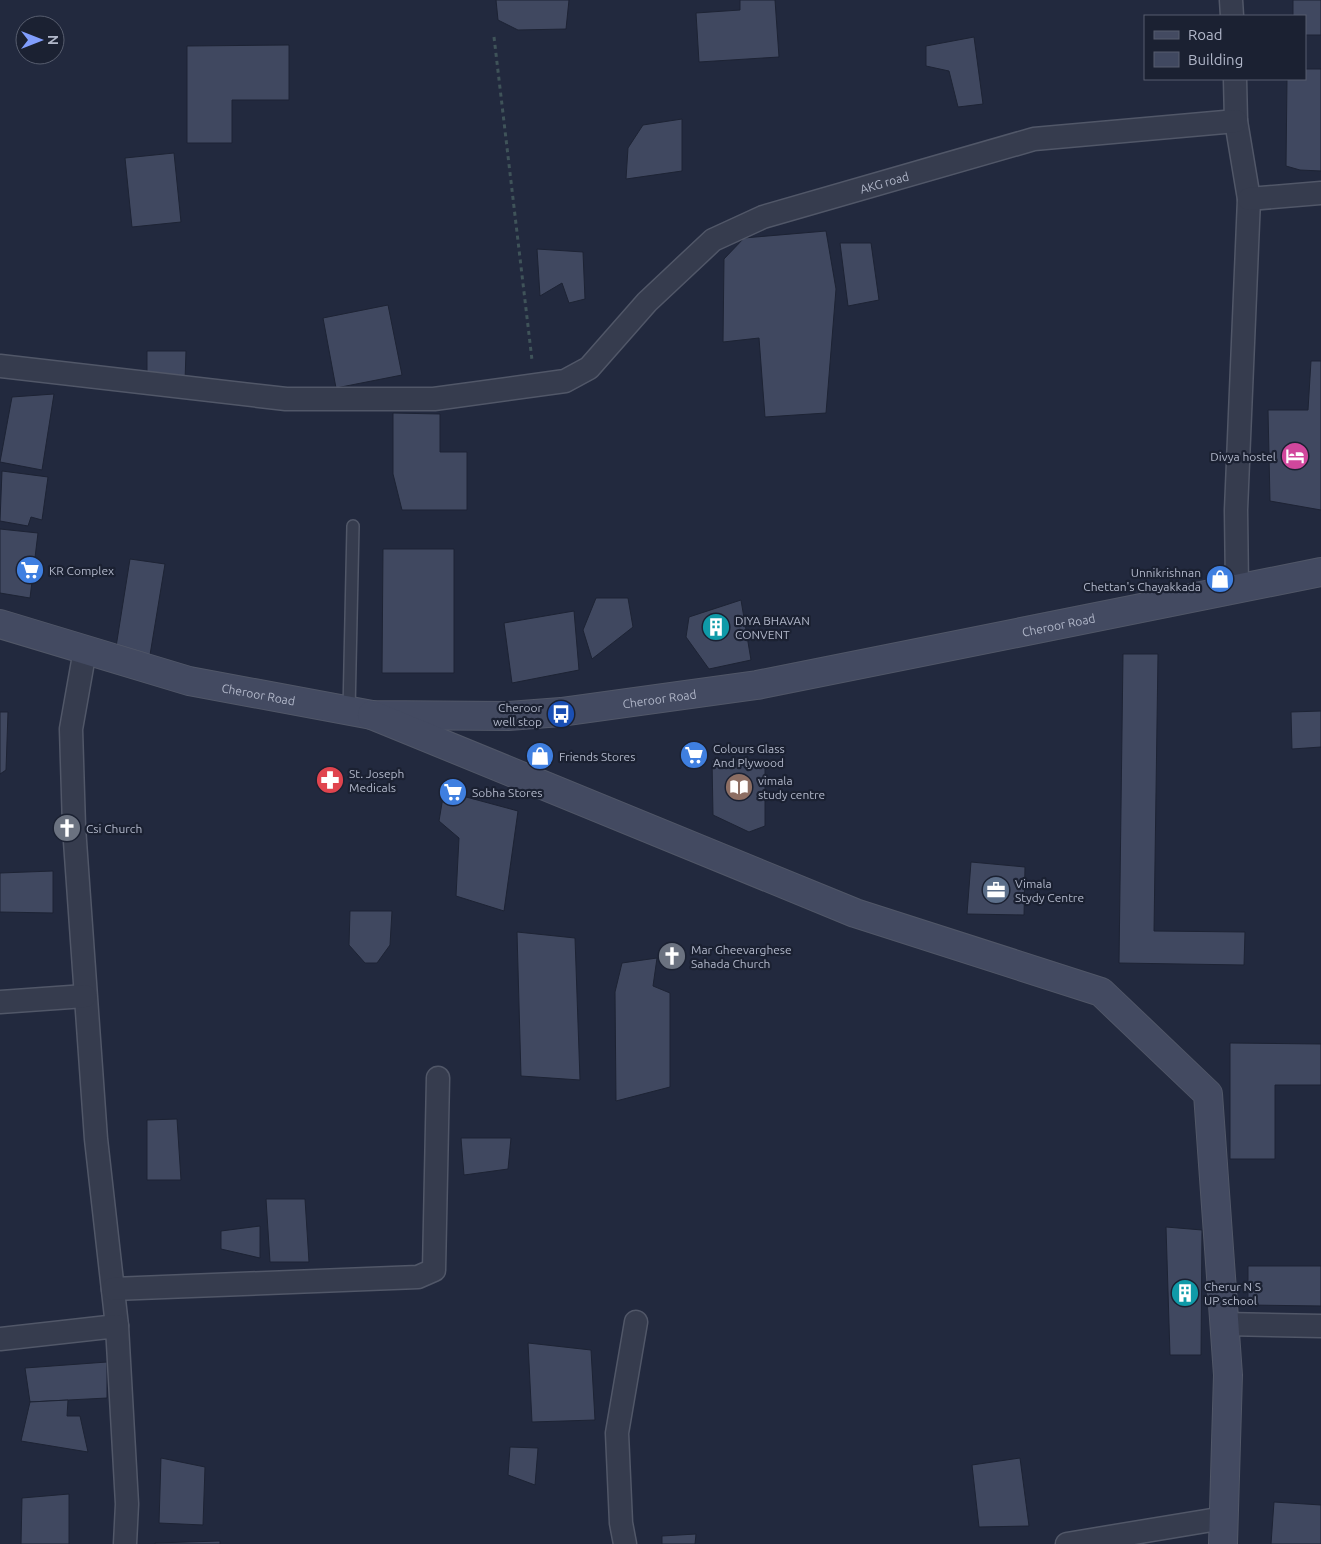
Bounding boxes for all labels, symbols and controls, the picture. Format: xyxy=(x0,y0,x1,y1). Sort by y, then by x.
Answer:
north arrow xyxy=(15,15,65,65)
legend xyxy=(1144,15,1306,80)
text: Road xyxy=(1188,26,1223,43)
text: N xyxy=(45,35,61,45)
text: Building xyxy=(1188,51,1243,68)
street label: AKG road xyxy=(858,169,910,195)
hotel icon: Divya hostel xyxy=(1280,441,1310,471)
place label: Divya hostel xyxy=(1210,450,1276,463)
supermarket icon: KR Complex xyxy=(15,555,45,585)
place label: KR Complex xyxy=(49,564,114,577)
shop icon: Unnikrishnan Chettan's Chayakkada xyxy=(1205,564,1235,594)
place label: Unnikrishnan Chettan's Chayakkada xyxy=(1083,566,1201,593)
street label: Cheroor Road xyxy=(1021,611,1096,638)
building icon: DIYA BHAVAN CONVENT xyxy=(701,612,731,642)
place label: DIYA BHAVAN CONVENT xyxy=(735,614,810,641)
street label: Cheroor Road xyxy=(221,681,296,707)
street label: Cheroor Road xyxy=(622,687,697,710)
bus stop icon: Cheroor well stop xyxy=(546,699,576,729)
place label: Cheroor well stop xyxy=(493,701,542,728)
supermarket icon: Colours Glass And Plywood xyxy=(679,740,709,770)
shop icon: Friends Stores xyxy=(525,741,555,771)
place label: Colours Glass And Plywood xyxy=(713,742,785,769)
place label: Friends Stores xyxy=(559,750,635,763)
pharmacy icon: St. Joseph Medicals xyxy=(315,765,345,795)
place label: St. Joseph Medicals xyxy=(349,767,404,794)
library icon: vimala study centre xyxy=(724,772,754,802)
place label: vimala study centre xyxy=(758,774,825,801)
supermarket icon: Sobha Stores xyxy=(438,777,468,807)
place label: Sobha Stores xyxy=(472,786,542,799)
church icon: Csi Church xyxy=(52,813,82,843)
place label: Csi Church xyxy=(86,822,142,835)
office icon: Vimala Stydy Centre xyxy=(981,875,1011,905)
place label: Vimala Stydy Centre xyxy=(1015,877,1084,904)
church icon: Mar Gheevarghese Sahada Church xyxy=(657,941,687,971)
place label: Mar Gheevarghese Sahada Church xyxy=(691,943,792,970)
building icon: Cherur N S UP school xyxy=(1170,1278,1200,1308)
place label: Cherur N S UP school xyxy=(1204,1280,1261,1307)

